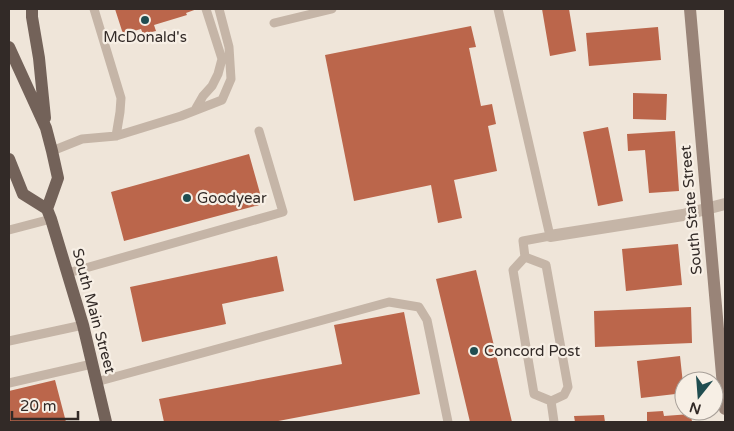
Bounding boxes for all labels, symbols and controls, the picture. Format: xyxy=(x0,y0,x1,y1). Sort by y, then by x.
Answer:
marker: McDonald's xyxy=(139,14,151,26)
place label: McDonald's xyxy=(103,28,187,46)
street label: South State Street xyxy=(676,144,706,276)
place label: Goodyear xyxy=(197,189,267,207)
marker: Goodyear xyxy=(181,192,193,204)
street label: South Main Street xyxy=(69,246,119,376)
place label: Concord Post xyxy=(484,342,581,360)
marker: Concord Post xyxy=(468,345,480,357)
north arrow xyxy=(674,371,724,421)
scale bar xyxy=(12,388,79,420)
text: 20 m xyxy=(20,397,57,415)
text: N xyxy=(687,398,703,418)

